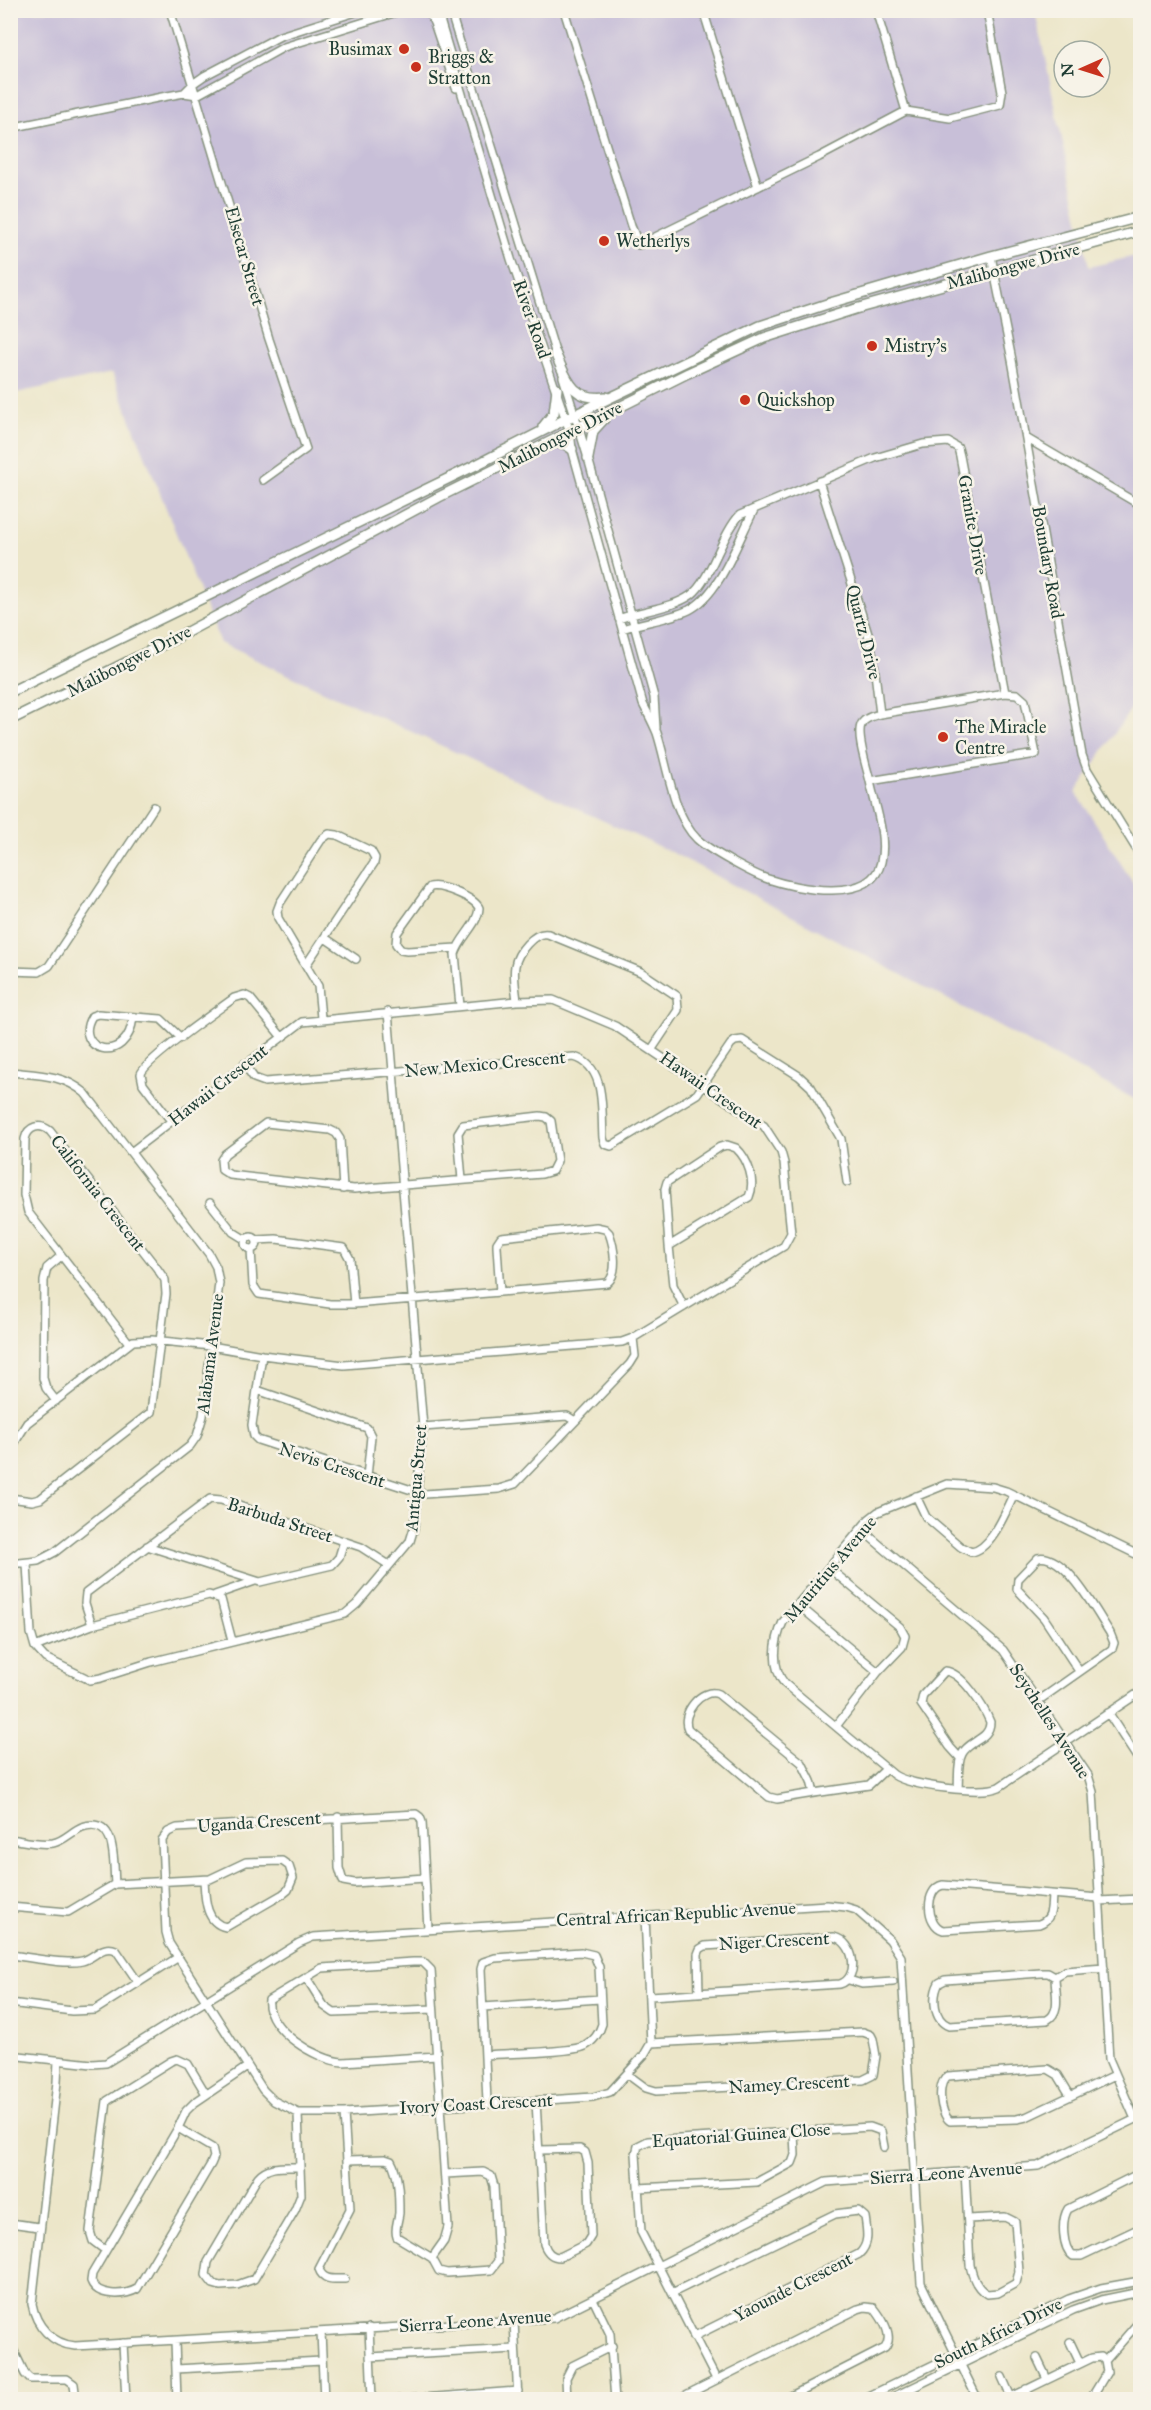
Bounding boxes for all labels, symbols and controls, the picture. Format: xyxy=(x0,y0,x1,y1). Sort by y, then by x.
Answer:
place label: Busimax xyxy=(328,38,392,60)
north arrow xyxy=(1052,39,1112,99)
marker: Busimax xyxy=(397,42,411,56)
place label: Briggs & Stratton xyxy=(428,46,494,89)
marker: Briggs & Stratton xyxy=(409,60,423,74)
text: N xyxy=(1058,62,1077,77)
street label: Elsecar Street xyxy=(220,204,270,309)
place label: Wetherlys xyxy=(616,230,690,252)
marker: Wetherlys xyxy=(597,234,611,248)
street label: Malibongwe Drive xyxy=(944,238,1082,295)
street label: River Road xyxy=(508,277,556,361)
place label: Mistry's xyxy=(884,335,947,357)
marker: Mistry's xyxy=(865,339,879,353)
place label: Quickshop xyxy=(757,389,835,411)
marker: Quickshop xyxy=(738,393,752,407)
street label: Malibongwe Drive xyxy=(494,396,626,479)
street label: Granite Drive xyxy=(953,473,993,577)
street label: Boundary Road xyxy=(1027,504,1069,620)
street label: Quartz Drive xyxy=(842,582,886,682)
street label: Malibongwe Drive xyxy=(63,620,195,703)
place label: The Miracle Centre xyxy=(955,716,1046,759)
marker: The Miracle Centre xyxy=(936,730,950,744)
street label: Hawaii Crescent xyxy=(164,1039,273,1131)
street label: New Mexico Crescent xyxy=(404,1046,567,1082)
street label: Hawaii Crescent xyxy=(655,1046,767,1134)
street label: California Crescent xyxy=(46,1130,151,1256)
street label: Alabama Avenue xyxy=(192,1292,228,1417)
street label: Antigua Street xyxy=(400,1423,433,1534)
street label: Nevis Crescent xyxy=(276,1437,389,1493)
street label: Barbuda Street xyxy=(224,1493,336,1548)
street label: Mauritius Avenue xyxy=(779,1511,881,1627)
street label: Seychelles Avenue xyxy=(1005,1659,1095,1783)
street label: Uganda Crescent xyxy=(196,1807,322,1838)
street label: Central African Republic Avenue xyxy=(556,1897,796,1931)
street label: Niger Crescent xyxy=(718,1927,831,1956)
street label: Namey Crescent xyxy=(728,2070,851,2098)
street label: Ivory Coast Crescent xyxy=(399,2089,554,2119)
street label: Equatorial Guinea Close xyxy=(651,2118,831,2153)
street label: Sierra Leone Avenue xyxy=(869,2157,1023,2189)
street label: Yaounde Crescent xyxy=(730,2247,857,2327)
street label: South Africa Drive xyxy=(930,2292,1066,2374)
street label: Sierra Leone Avenue xyxy=(398,2305,552,2337)

